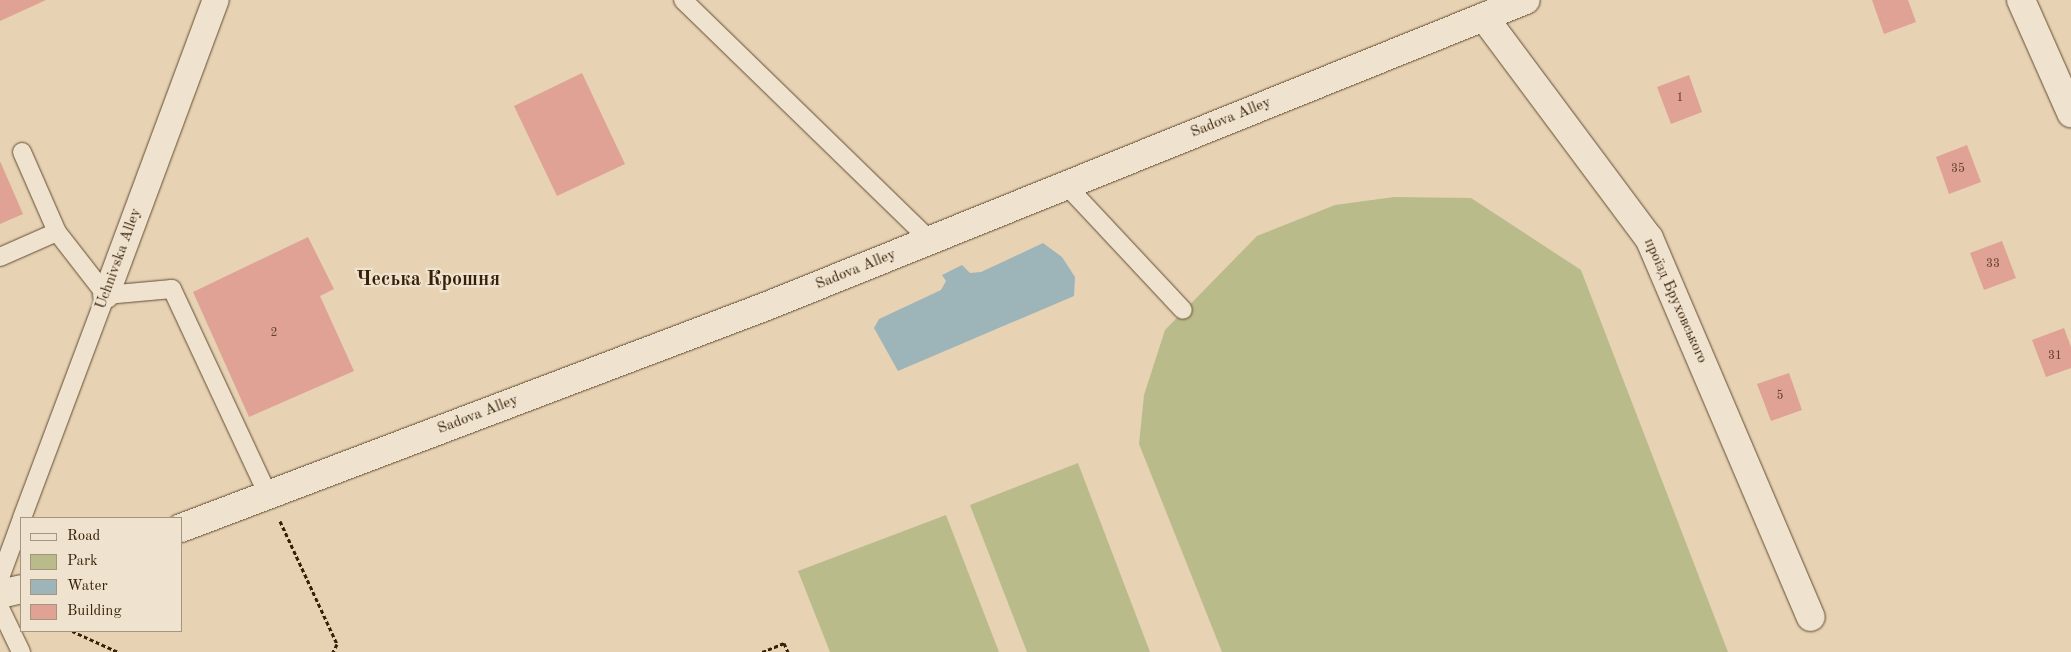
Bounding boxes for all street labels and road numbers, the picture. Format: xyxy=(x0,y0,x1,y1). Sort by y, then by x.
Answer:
street label: Sadova Alley xyxy=(1188,94,1274,142)
street label: Uchnivska Alley xyxy=(92,206,146,312)
street label: проїзд Бруховського xyxy=(1639,236,1711,366)
street label: Sadova Alley xyxy=(813,246,899,294)
street label: Sadova Alley xyxy=(435,391,521,439)

